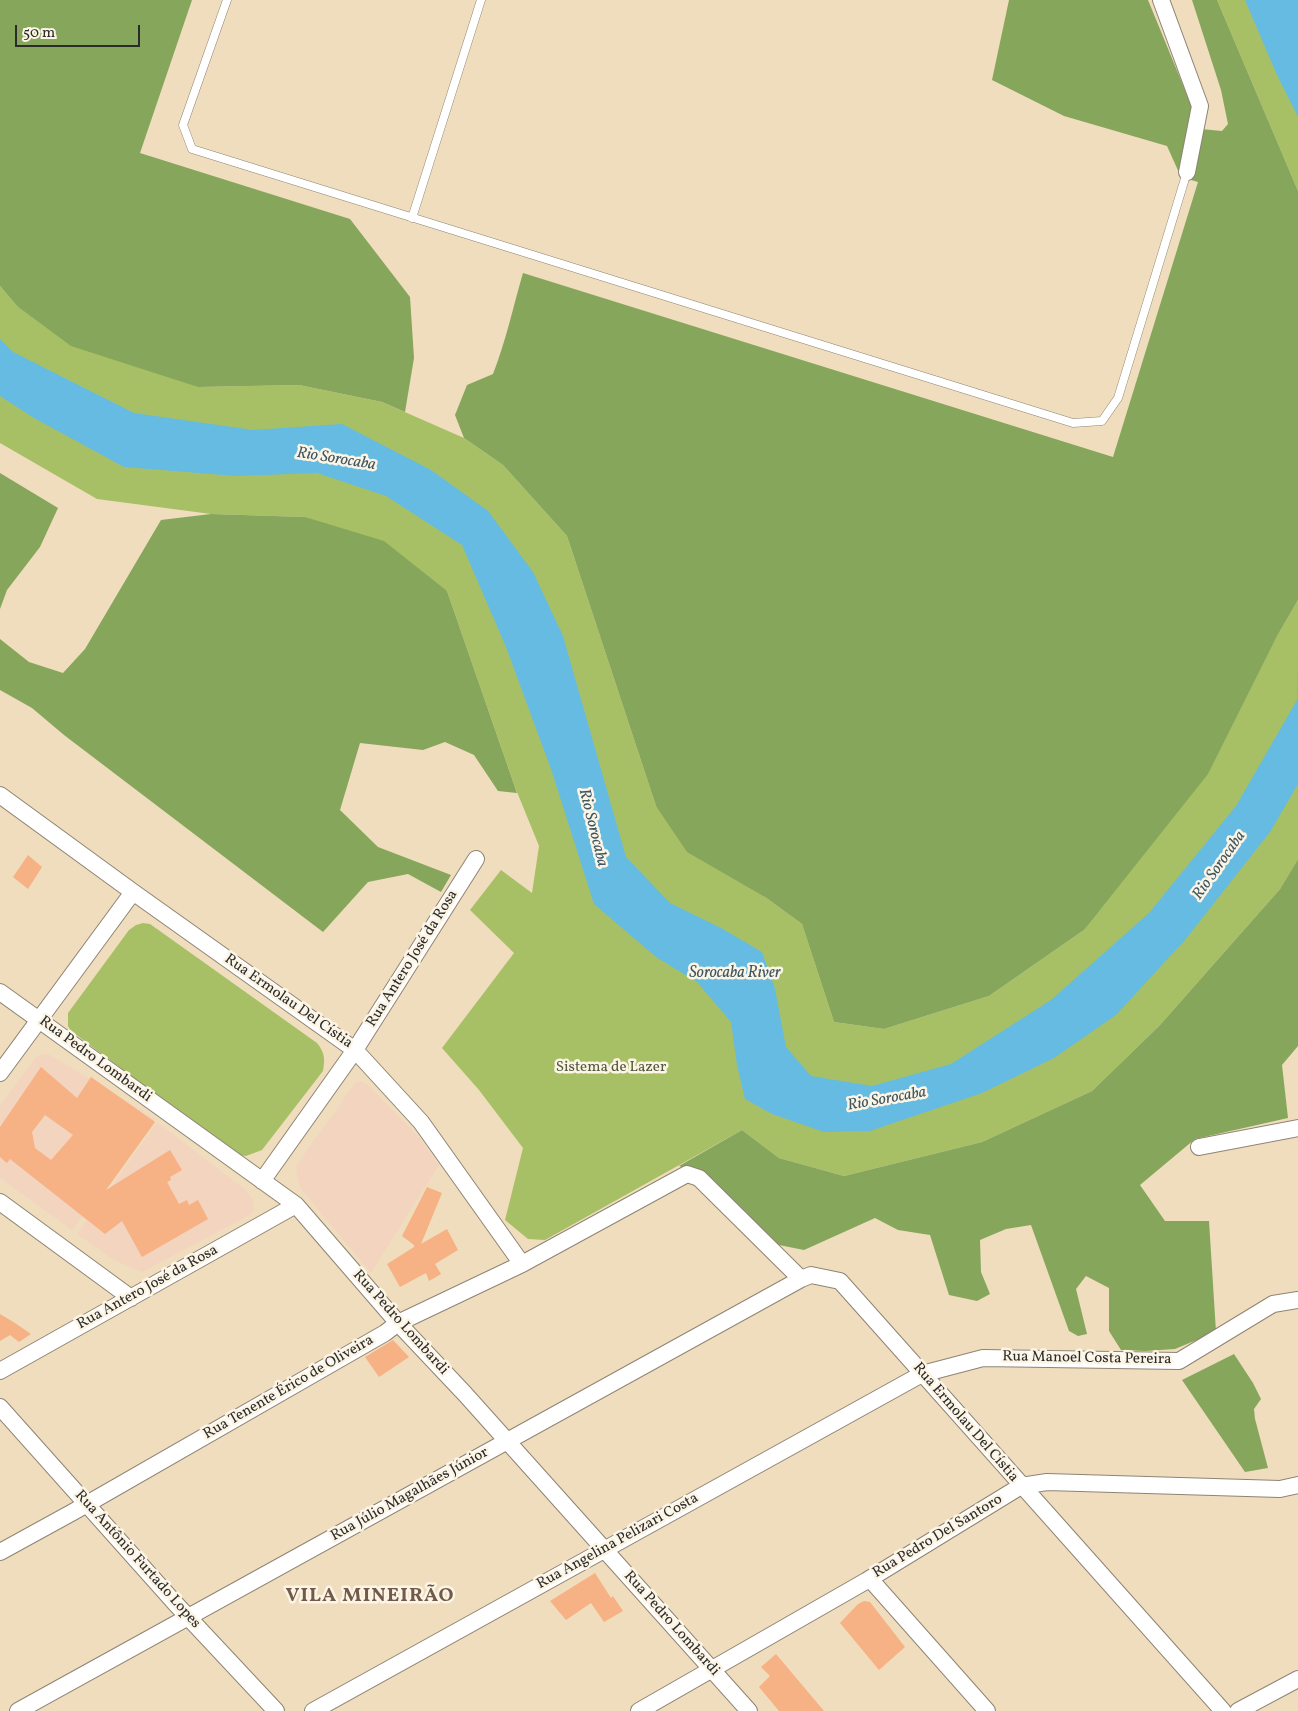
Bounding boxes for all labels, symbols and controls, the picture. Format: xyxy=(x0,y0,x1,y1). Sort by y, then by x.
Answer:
scale bar xyxy=(18,15,142,47)
text: 50 m xyxy=(23,23,55,44)
water label: Rio Sorocaba xyxy=(295,444,377,476)
water label: Rio Sorocaba xyxy=(573,787,611,869)
water label: Rio Sorocaba xyxy=(1189,828,1251,904)
street label: Rua Antero José da Rosa xyxy=(363,887,463,1031)
street label: Rua Ermolau Del Cístia xyxy=(220,951,356,1053)
water label: Sorocaba River xyxy=(689,964,781,984)
street label: Rua Pedro Lombardi xyxy=(35,1013,155,1107)
park label: Sistema de Lazer xyxy=(556,1059,666,1077)
water label: Rio Sorocaba xyxy=(846,1084,928,1116)
street label: Rua Antero José da Rosa xyxy=(74,1242,222,1334)
street label: Rua Pedro Lombardi xyxy=(348,1267,452,1379)
street label: Rua Tenente Érico de Oliveira xyxy=(201,1332,377,1444)
street label: Rua Manoel Costa Pereira xyxy=(1002,1349,1172,1369)
street label: Rua Ermolau Del Cístia xyxy=(908,1360,1022,1486)
street label: Rua Júlio Magalhães Júnior xyxy=(328,1444,492,1546)
street label: Rua Antônio Furtado Lopes xyxy=(70,1487,204,1633)
street label: Rua Angelina Pelizari Costa xyxy=(534,1490,702,1594)
street label: Rua Pedro Del Santoro xyxy=(870,1491,1006,1583)
street label: Rua Pedro Lombardi xyxy=(619,1568,723,1680)
district label: VILA MINEIRÃO xyxy=(284,1585,456,1609)

